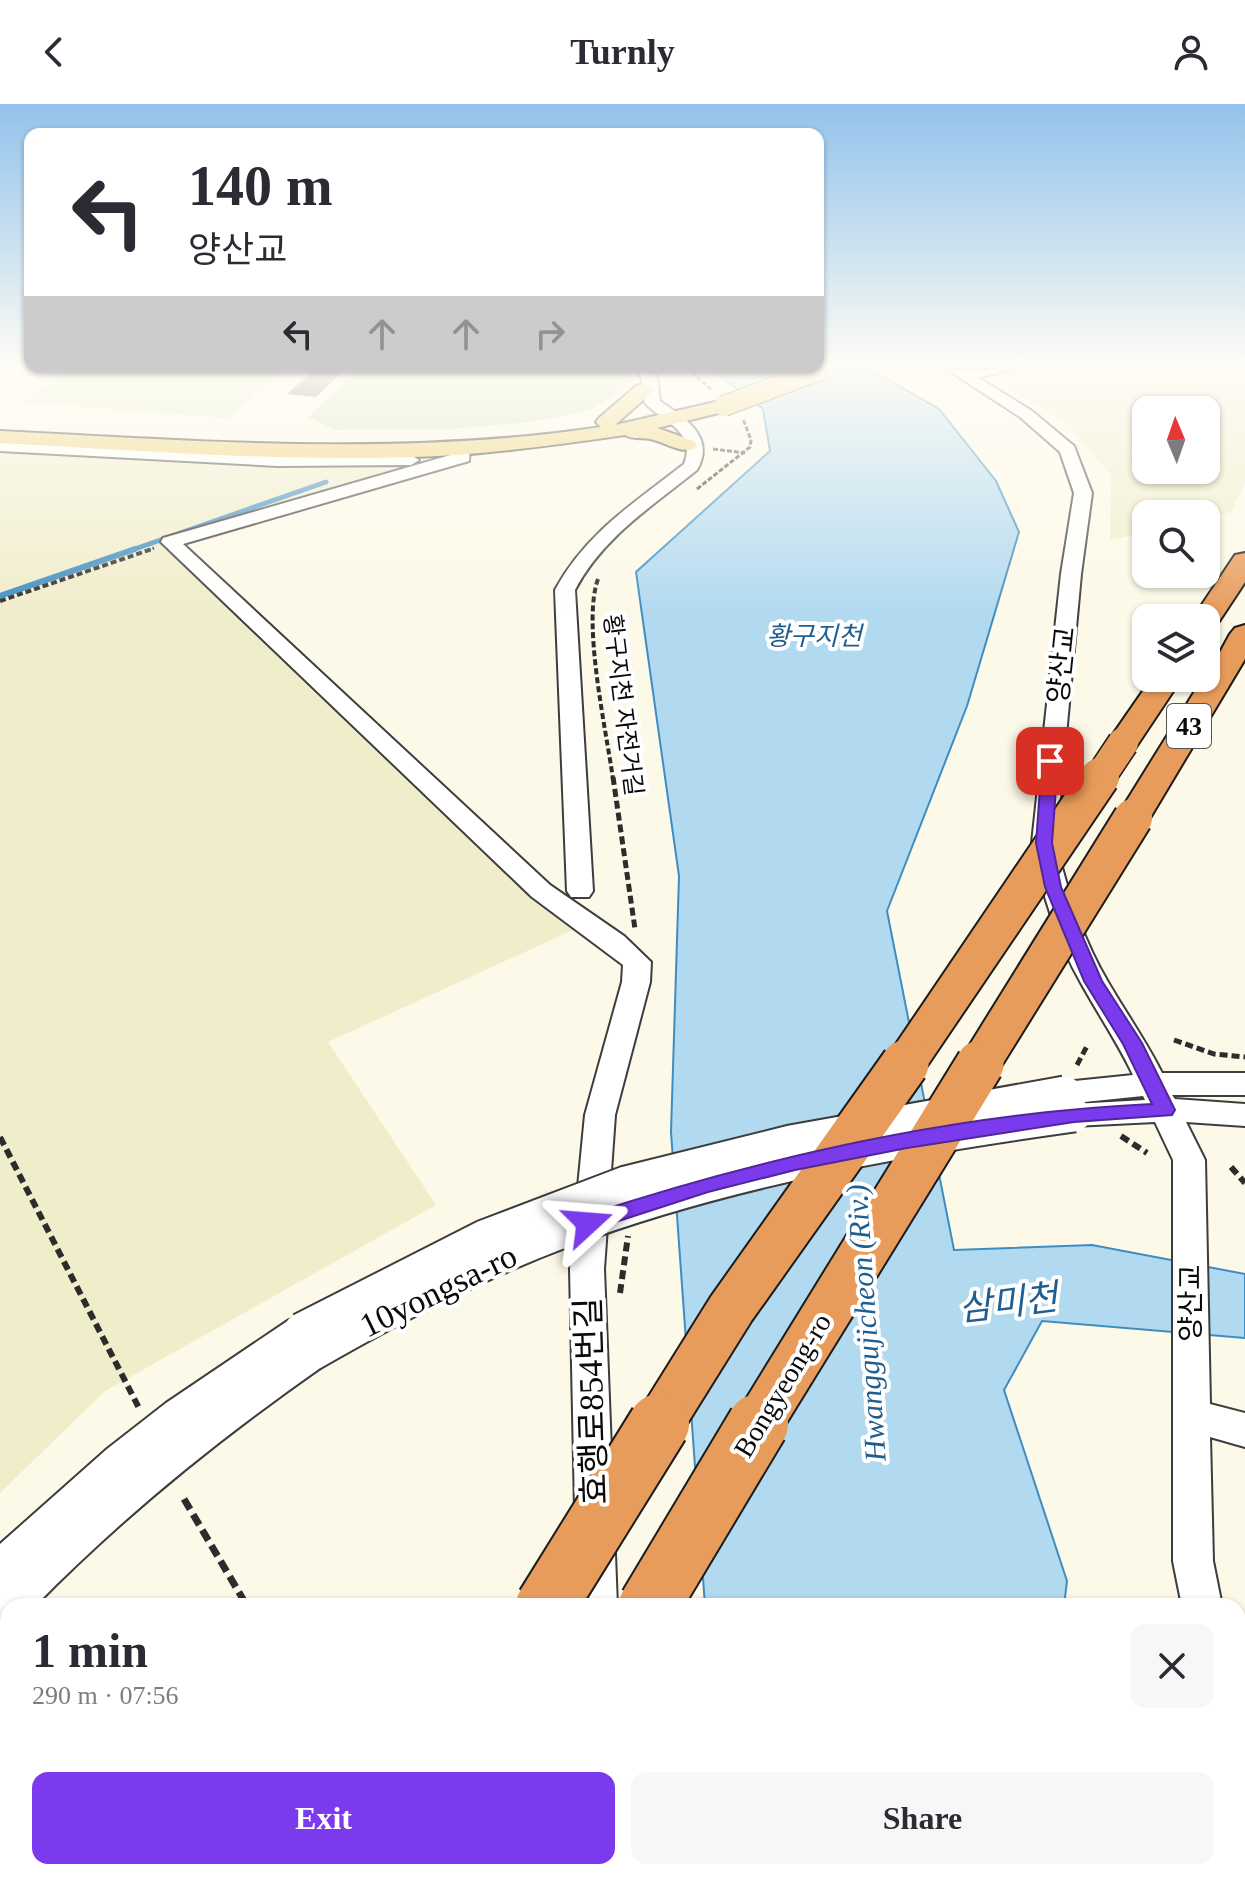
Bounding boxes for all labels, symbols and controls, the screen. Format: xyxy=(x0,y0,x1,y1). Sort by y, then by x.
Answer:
icon: back xyxy=(32,30,76,74)
icon: person xyxy=(1169,30,1213,74)
text: Turnly xyxy=(570,32,675,72)
text: 140 m xyxy=(188,155,333,217)
icon: left xyxy=(56,160,160,264)
text: 양산교 xyxy=(188,230,287,270)
icon: left xyxy=(276,312,320,356)
icon: ahead xyxy=(360,312,404,356)
icon: ahead xyxy=(444,312,488,356)
icon: right xyxy=(528,312,572,356)
north arrow xyxy=(1132,396,1220,484)
map controls xyxy=(1132,396,1220,692)
button: search xyxy=(1132,500,1220,588)
button: layers xyxy=(1132,604,1220,692)
street label: 황구지천 자전거길 xyxy=(599,613,647,797)
water label: 황구지천 xyxy=(766,622,865,651)
street label: 양산교 xyxy=(1042,625,1081,705)
road number: 43 xyxy=(1167,704,1211,748)
pin xyxy=(1016,727,1084,795)
icon: arrive xyxy=(1028,739,1072,783)
position arrow xyxy=(546,1181,630,1265)
water label: Hwanggujicheon (Riv.) xyxy=(839,1183,893,1464)
street label: 10yongsa-ro xyxy=(354,1237,523,1344)
street label: 양산교 xyxy=(1175,1264,1206,1342)
water label: 삼미천 xyxy=(956,1277,1064,1329)
street label: 효행로854번길 xyxy=(569,1297,614,1505)
street label: Bongyeong-ro xyxy=(727,1308,837,1463)
text: 1 min xyxy=(32,1624,148,1677)
button: close xyxy=(1130,1624,1214,1708)
text: 290 m · 07:56 xyxy=(32,1681,179,1710)
button: Exit xyxy=(32,1772,615,1864)
button: Share xyxy=(631,1772,1214,1864)

